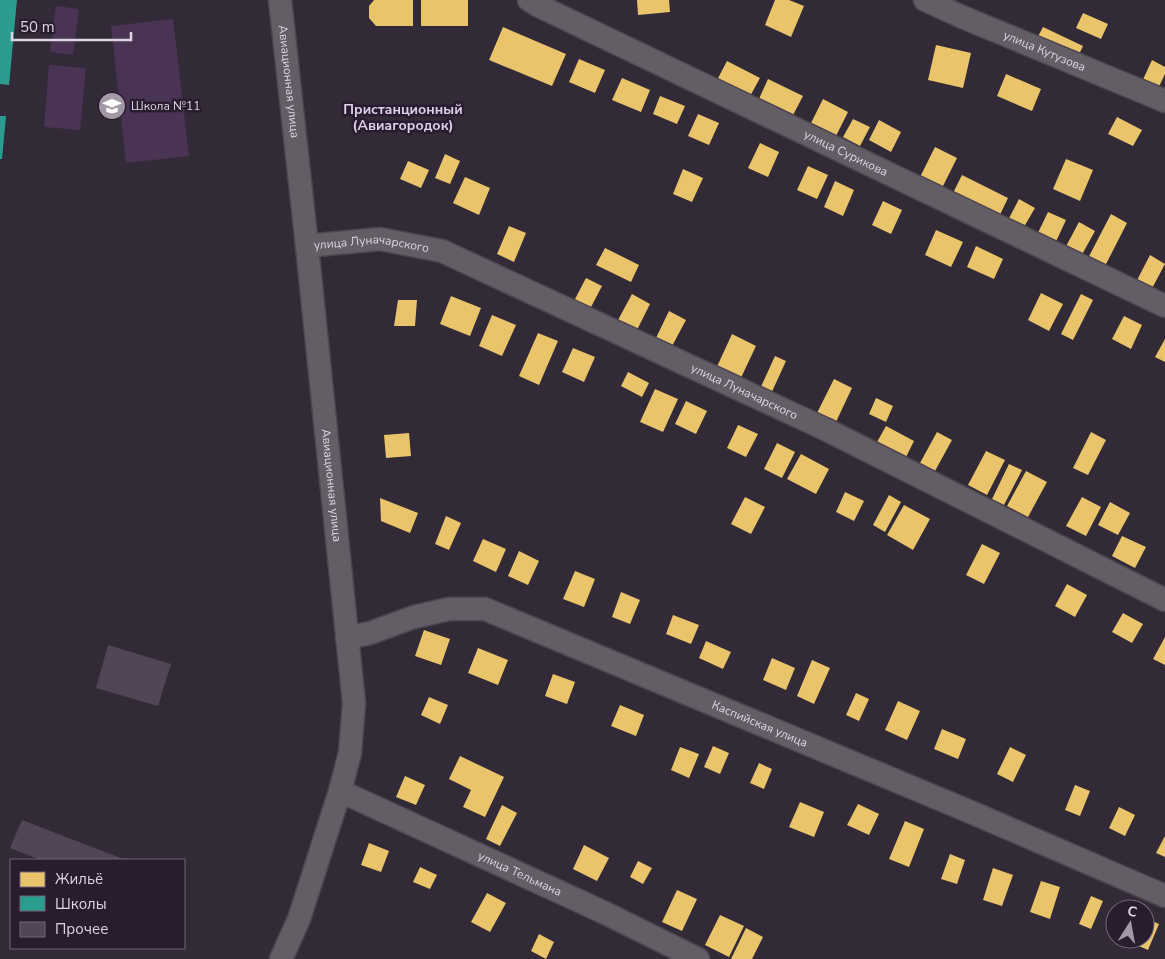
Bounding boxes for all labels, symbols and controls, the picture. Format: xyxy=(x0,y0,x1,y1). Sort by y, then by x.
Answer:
scale bar xyxy=(12,10,131,42)
text: 50 m xyxy=(20,17,55,37)
street label: Авиационная улица xyxy=(275,24,303,139)
street label: улица Кутузова xyxy=(1001,27,1088,75)
school or university icon: Школа №11 xyxy=(97,91,127,121)
place label: Школа №11 xyxy=(131,98,200,114)
district label: Пристанционный (Авиагородок) xyxy=(343,100,463,135)
street label: улица Сурикова xyxy=(801,126,890,180)
street label: улица Луначарского xyxy=(313,231,431,256)
street label: улица Луначарского xyxy=(688,360,801,423)
street label: Авиационная улица xyxy=(318,428,345,543)
street label: Каспийская улица xyxy=(709,697,810,751)
street label: улица Тельмана xyxy=(475,848,564,900)
legend xyxy=(10,859,185,949)
text: Жильё xyxy=(55,869,103,889)
text: Школы xyxy=(55,894,107,914)
north arrow xyxy=(1105,899,1155,949)
text: С xyxy=(1126,901,1139,922)
text: Прочее xyxy=(55,919,108,939)

